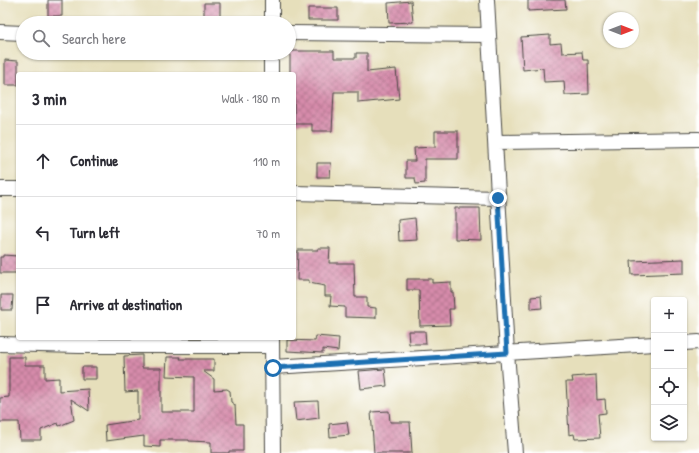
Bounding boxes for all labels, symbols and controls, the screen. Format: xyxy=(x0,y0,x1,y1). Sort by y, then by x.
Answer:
north arrow xyxy=(603,12,639,48)
search box xyxy=(16,16,296,60)
icon: search xyxy=(30,27,52,49)
text: Search here xyxy=(62,28,126,49)
text: 3 min xyxy=(32,87,67,110)
text: Walk · 180 m xyxy=(221,89,280,107)
icon: ahead xyxy=(32,150,54,172)
text: Continue xyxy=(70,150,118,171)
text: 110 m xyxy=(253,152,280,170)
route end xyxy=(489,189,507,207)
icon: left xyxy=(32,222,54,244)
text: Turn left xyxy=(70,222,120,243)
text: 70 m xyxy=(256,224,280,242)
icon: arrive xyxy=(32,294,54,316)
text: Arrive at destination xyxy=(70,294,182,315)
map controls xyxy=(651,297,687,441)
button: + xyxy=(651,297,687,333)
button: − xyxy=(651,333,687,369)
route start xyxy=(264,359,282,377)
button: locate xyxy=(651,369,687,405)
button: layers xyxy=(651,405,687,441)

